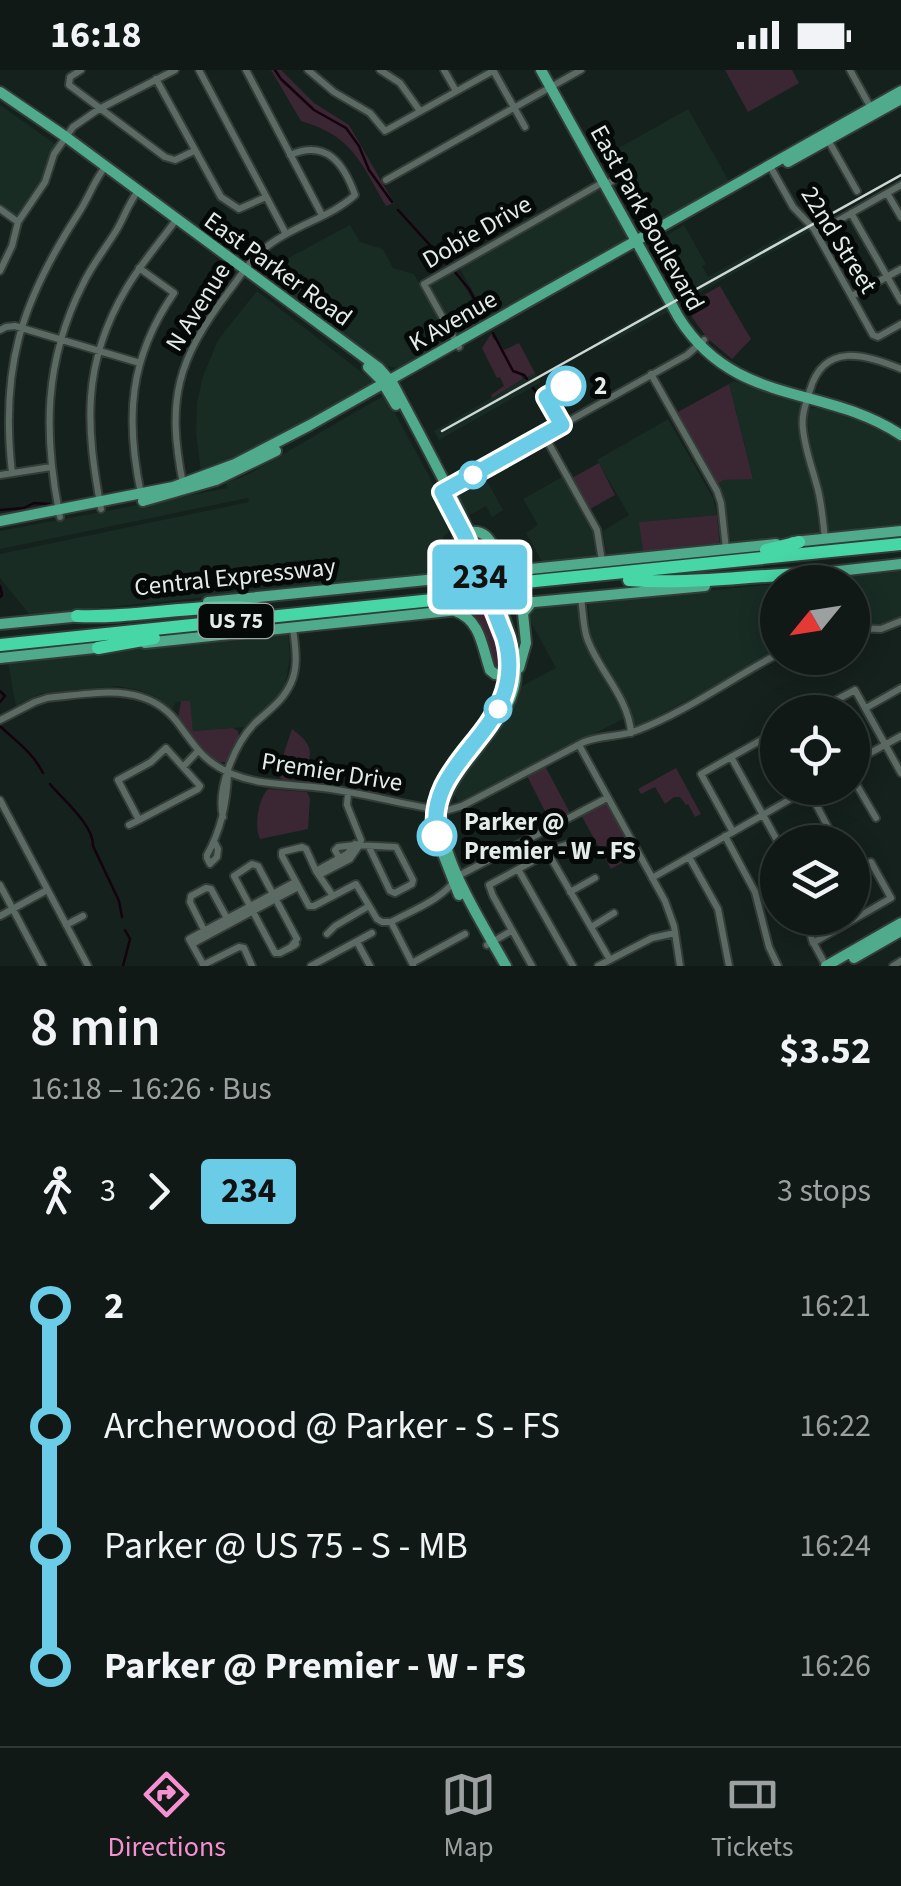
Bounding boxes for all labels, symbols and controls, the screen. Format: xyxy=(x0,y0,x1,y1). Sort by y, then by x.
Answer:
text: 16:18 xyxy=(50,8,142,62)
street label: East Park Boulevard xyxy=(581,118,713,318)
street label: 22nd Street xyxy=(792,180,886,301)
street label: Dobie Drive xyxy=(416,186,538,278)
street label: East Parker Road xyxy=(197,203,359,335)
street label: N Avenue xyxy=(157,256,239,358)
street label: K Avenue xyxy=(402,281,504,361)
marker: 2 xyxy=(547,367,585,405)
place label: 2 xyxy=(594,368,607,404)
unlabelled marker xyxy=(460,462,486,488)
line badge: 234 xyxy=(422,544,538,610)
street label: Central Expressway xyxy=(133,549,338,605)
text: 234 xyxy=(452,552,508,602)
north arrow xyxy=(760,565,870,675)
map controls xyxy=(760,565,870,935)
road number: US 75 xyxy=(198,604,274,638)
button: locate xyxy=(760,695,870,805)
unlabelled marker xyxy=(485,696,511,722)
street label: Premier Drive xyxy=(259,743,405,801)
place label: Parker @ Premier - W - FS xyxy=(464,804,636,869)
marker: Parker @ Premier - W - FS xyxy=(418,817,456,855)
button: layers xyxy=(760,825,870,935)
text: 8 min xyxy=(30,989,161,1067)
text: $3.52 xyxy=(779,1024,871,1078)
text: 16:18 – 16:26 · Bus xyxy=(30,1066,272,1112)
icon: walk xyxy=(30,1164,85,1219)
icon: forward xyxy=(131,1164,186,1219)
text: 234 xyxy=(221,1166,276,1216)
text: 3 xyxy=(100,1168,116,1214)
text: 3 stops xyxy=(777,1168,871,1214)
text: 2 xyxy=(104,1279,124,1333)
text: 16:21 xyxy=(799,1283,871,1329)
text: Archerwood @ Parker - S - FS xyxy=(104,1399,560,1453)
text: 16:22 xyxy=(799,1403,871,1449)
text: Parker @ US 75 - S - MB xyxy=(104,1519,468,1573)
text: 16:24 xyxy=(799,1523,871,1569)
text: Parker @ Premier - W - FS xyxy=(104,1639,526,1693)
text: 16:26 xyxy=(799,1643,871,1689)
tab: Directions xyxy=(107,1767,226,1867)
tab: Map xyxy=(441,1767,496,1867)
tab: Tickets xyxy=(711,1767,794,1867)

